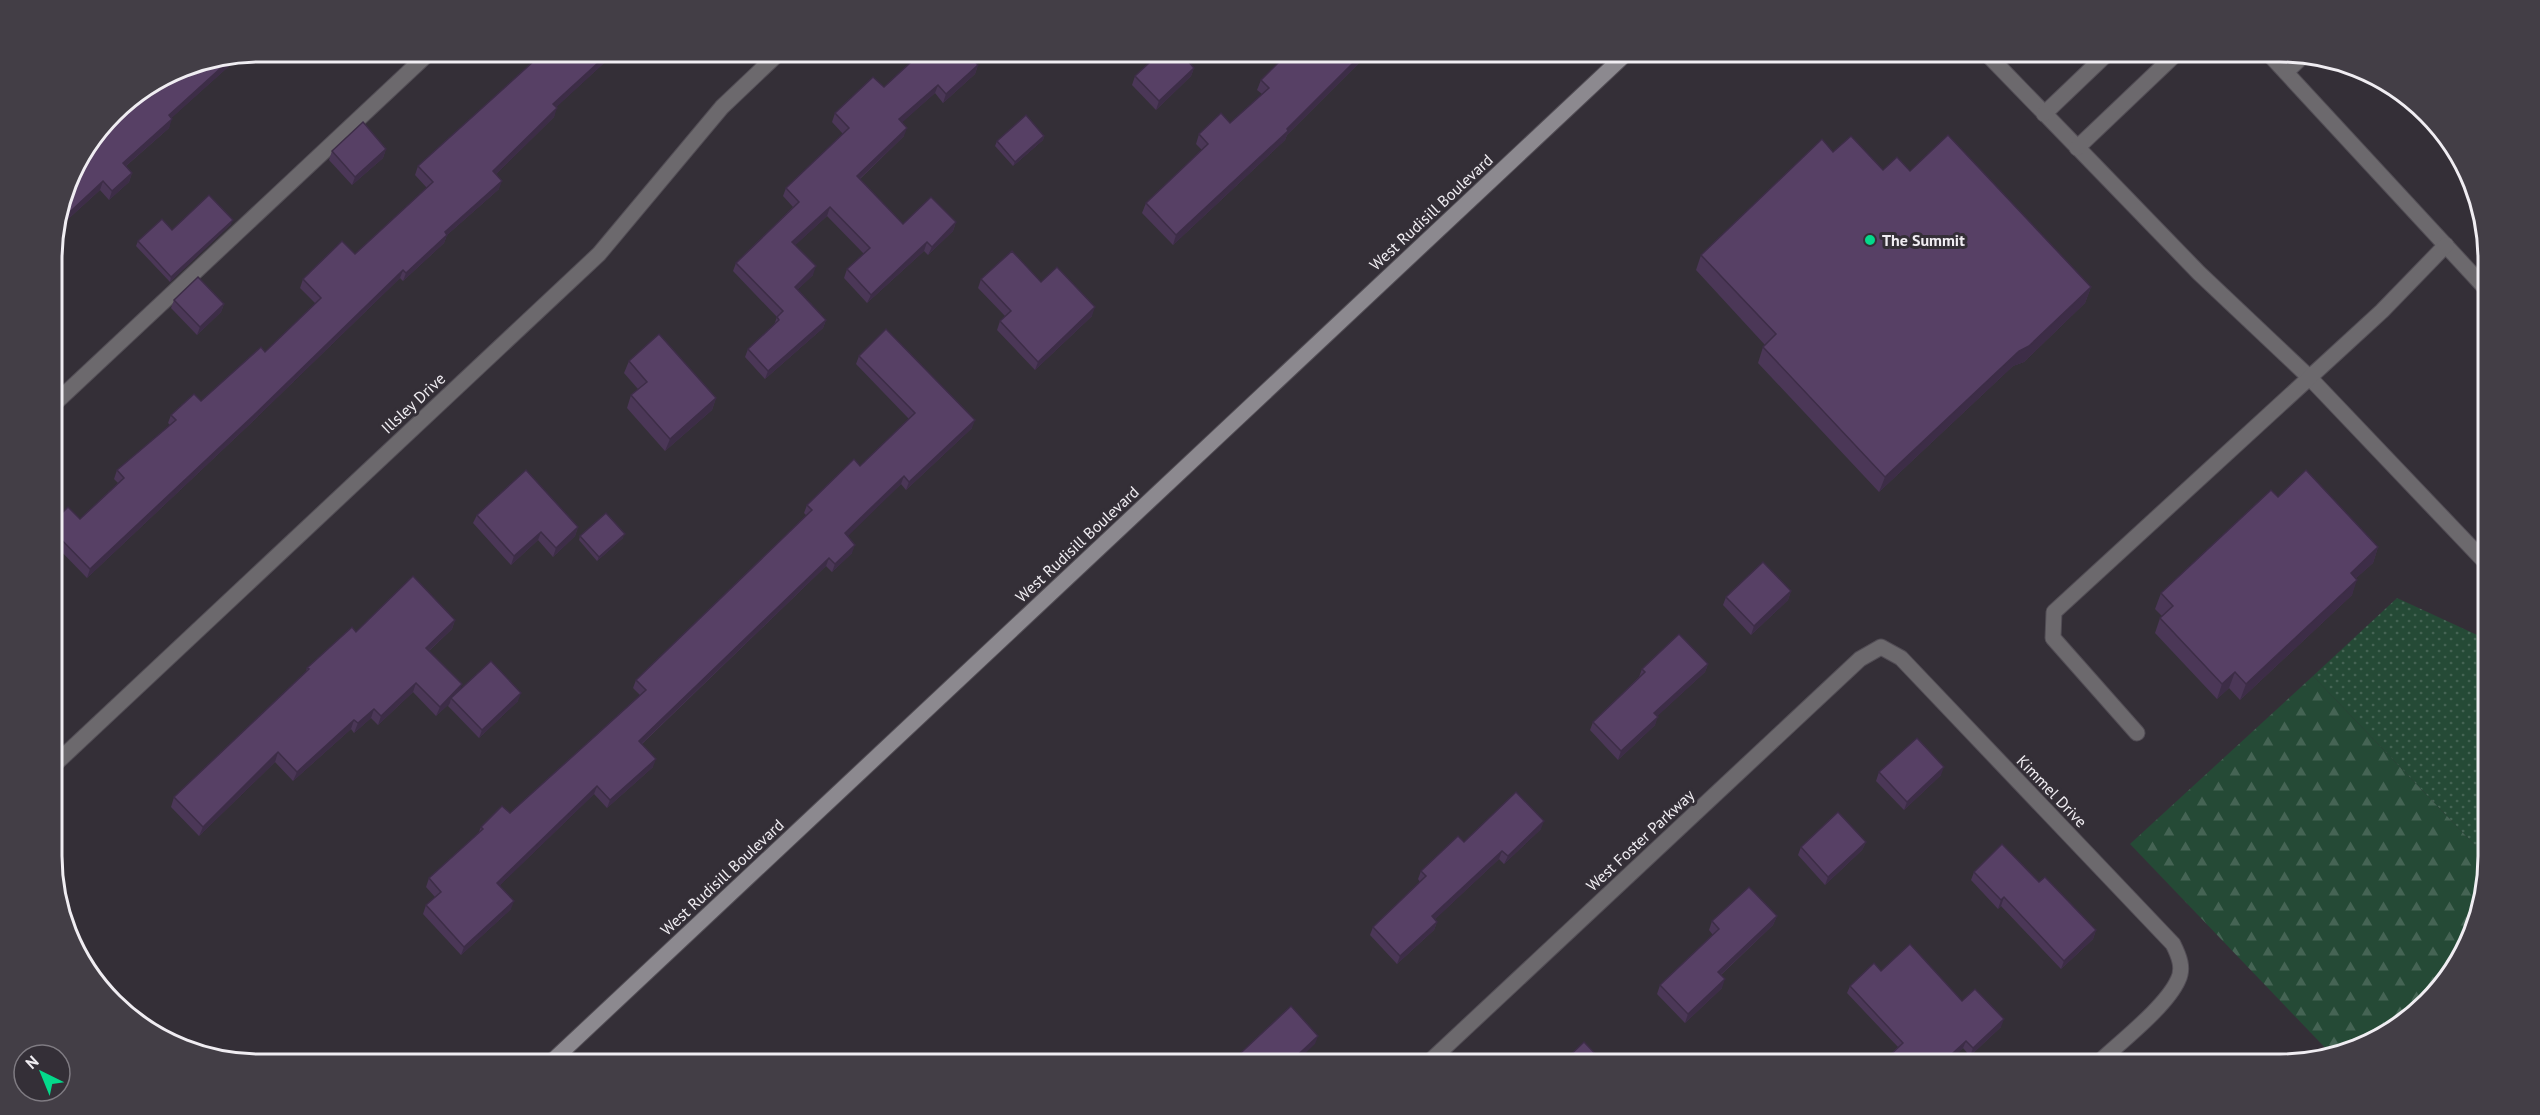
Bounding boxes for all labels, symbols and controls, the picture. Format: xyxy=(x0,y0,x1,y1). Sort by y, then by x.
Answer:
street label: West Rudisill Boulevard xyxy=(1365,150,1497,274)
place label: The Summit xyxy=(1882,230,1965,250)
marker: The Summit xyxy=(1863,233,1877,247)
street label: Illsley Drive xyxy=(377,368,449,438)
street label: West Rudisill Boulevard xyxy=(1011,482,1143,606)
street label: Kimmel Drive xyxy=(2013,751,2091,831)
street label: West Foster Parkway xyxy=(1582,784,1699,895)
street label: West Rudisill Boulevard xyxy=(656,815,788,939)
north arrow xyxy=(12,1043,72,1103)
text: N xyxy=(21,1051,42,1073)

